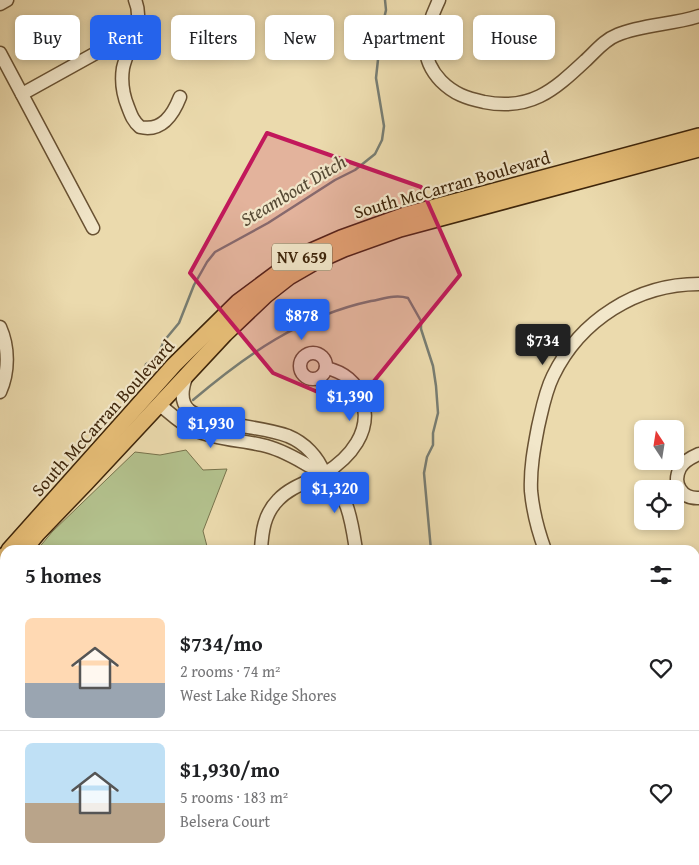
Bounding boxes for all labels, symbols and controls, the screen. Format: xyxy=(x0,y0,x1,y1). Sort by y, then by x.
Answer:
chip: Buy xyxy=(15,15,80,60)
chip: Rent xyxy=(90,15,161,60)
chip: Filters xyxy=(171,15,255,60)
chip: New xyxy=(265,15,334,60)
chip: Apartment xyxy=(344,15,463,60)
chip: House xyxy=(473,15,555,60)
street label: South McCarran Boulevard xyxy=(351,143,554,225)
water label: Steamboat Ditch xyxy=(235,147,352,233)
road number: NV 659 xyxy=(272,243,332,270)
pin: $878 xyxy=(272,298,332,341)
text: $878 xyxy=(285,303,319,327)
pin: $734 xyxy=(513,324,573,366)
text: $734 xyxy=(526,328,560,352)
street label: South McCarran Boulevard xyxy=(25,333,181,502)
pin: $1,390 xyxy=(309,380,391,422)
text: $1,390 xyxy=(327,384,373,408)
pin: $1,930 xyxy=(170,406,252,449)
text: $1,930 xyxy=(188,411,234,435)
north arrow xyxy=(634,420,684,470)
map controls xyxy=(634,420,684,530)
pin: $1,320 xyxy=(294,472,376,514)
text: $1,320 xyxy=(312,476,358,500)
button: locate xyxy=(634,480,684,530)
text: 5 homes xyxy=(25,560,101,591)
icon: filters xyxy=(647,561,675,589)
text: $734/mo xyxy=(180,628,263,659)
icon: home xyxy=(65,638,125,698)
icon: heart xyxy=(647,654,675,682)
text: 2 rooms · 74 m² xyxy=(180,659,280,683)
text: West Lake Ridge Shores xyxy=(180,683,337,707)
text: $1,930/mo xyxy=(180,754,280,785)
icon: home xyxy=(65,763,125,823)
icon: heart xyxy=(647,779,675,807)
text: 5 rooms · 183 m² xyxy=(180,785,288,809)
text: Belsera Court xyxy=(180,809,270,833)

